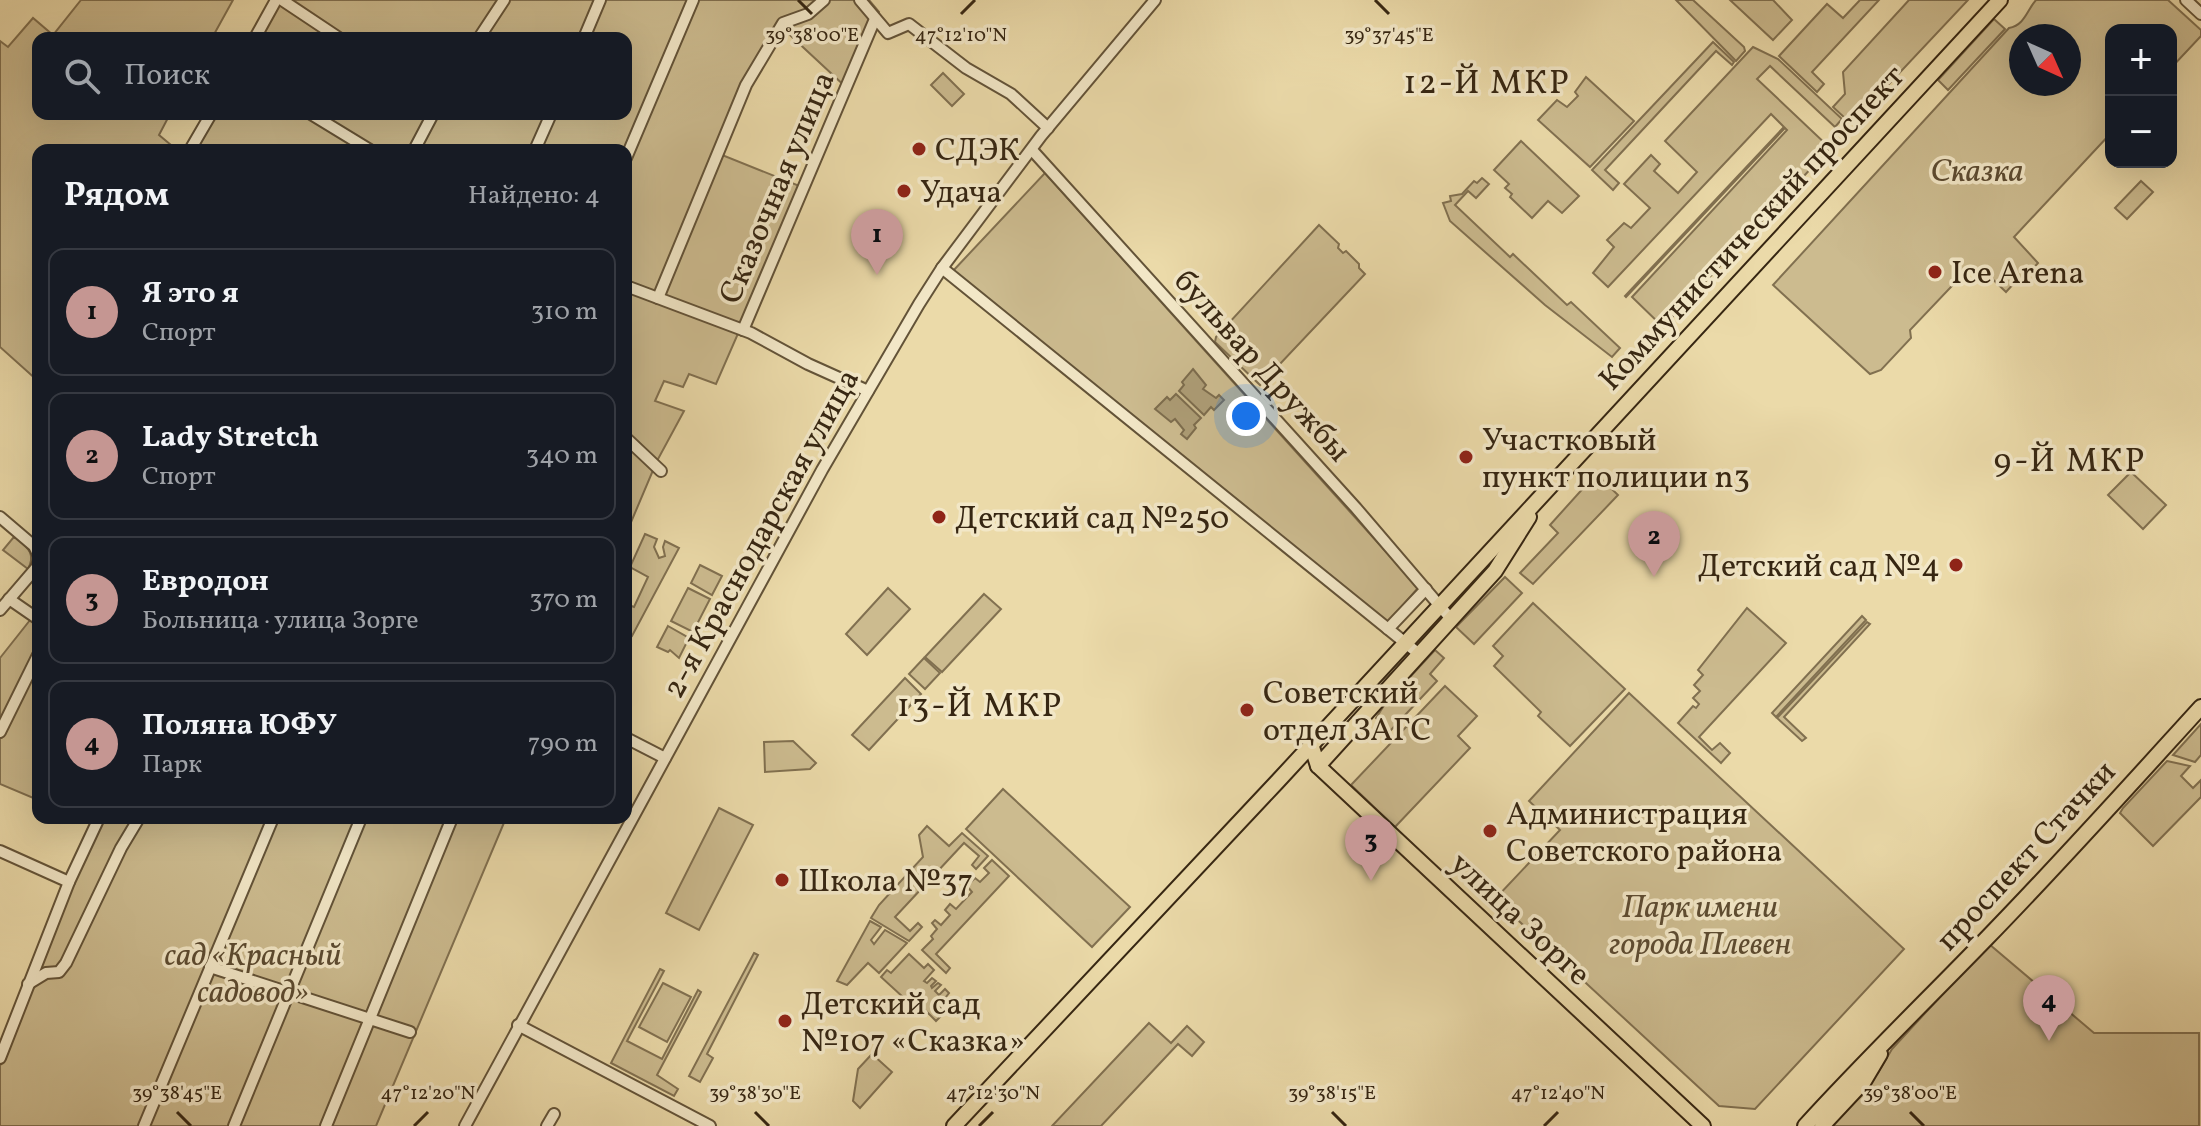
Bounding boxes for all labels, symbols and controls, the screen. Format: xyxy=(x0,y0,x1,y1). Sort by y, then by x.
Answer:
text: 39°38'00"E xyxy=(765,22,859,50)
text: 47°12'10"N xyxy=(915,22,1007,50)
text: 39°37'45"E xyxy=(1344,22,1434,50)
north arrow xyxy=(2009,24,2081,96)
map controls xyxy=(2105,24,2177,168)
button: + xyxy=(2105,24,2177,96)
search box xyxy=(32,32,632,120)
icon: search xyxy=(60,54,104,98)
text: Поиск xyxy=(124,55,210,97)
street label: Коммунистический проспект xyxy=(1590,57,1916,402)
district label: 12-Й МКР xyxy=(1403,61,1571,108)
street label: Сказочная улица xyxy=(710,65,848,311)
button: − xyxy=(2105,96,2177,168)
place label: СДЭК xyxy=(935,130,1020,174)
marker: СДЭК xyxy=(910,140,928,158)
park label: Сказка xyxy=(1930,151,2024,195)
place label: Удача xyxy=(920,172,1002,216)
text: Рядом xyxy=(64,173,169,220)
text: Найдено: 4 xyxy=(468,178,600,214)
marker: Удача xyxy=(895,182,913,200)
pin: 1 xyxy=(851,209,903,275)
place label: Ice Arena xyxy=(1951,253,2084,297)
street label: бульвар Дружбы xyxy=(1162,261,1359,473)
marker: Ice Arena xyxy=(1926,263,1944,281)
text: Я это я xyxy=(142,273,239,315)
text: 1 xyxy=(87,294,97,330)
text: 310 m xyxy=(531,294,598,330)
text: Спорт xyxy=(142,315,216,351)
street label: 2-я Краснодарская улица xyxy=(654,362,872,707)
your location xyxy=(1226,396,1266,436)
text: Lady Stretch xyxy=(142,417,319,459)
place label: Участковый пункт полиции n3 xyxy=(1482,420,1750,501)
text: 2 xyxy=(85,438,99,474)
text: 340 m xyxy=(526,438,598,474)
district label: 9-Й МКР xyxy=(1994,439,2146,486)
marker: Участковый пункт полиции n3 xyxy=(1457,448,1475,466)
text: Спорт xyxy=(142,459,216,495)
place label: Детский сад №250 xyxy=(955,498,1229,542)
marker: Детский сад №250 xyxy=(930,508,948,526)
pin: 2 xyxy=(1628,511,1680,577)
place label: Детский сад №4 xyxy=(1698,546,1940,590)
marker: Детский сад №4 xyxy=(1947,556,1965,574)
text: Евродон xyxy=(142,561,269,603)
text: 3 xyxy=(85,582,99,618)
text: 370 m xyxy=(529,582,598,618)
text: Больница · улица Зорге xyxy=(142,603,419,639)
place label: Советский отдел ЗАГС xyxy=(1263,673,1431,754)
district label: 13-Й МКР xyxy=(897,684,1063,731)
marker: Советский отдел ЗАГС xyxy=(1238,701,1256,719)
text: Поляна ЮФУ xyxy=(142,705,337,747)
text: 4 xyxy=(84,726,100,762)
text: 790 m xyxy=(528,726,598,762)
text: Парк xyxy=(142,747,202,783)
street label: проспект Стачки xyxy=(1927,752,2127,962)
place label: Администрация Советского района xyxy=(1506,794,1782,875)
pin: 3 xyxy=(1345,815,1397,881)
marker: Администрация Советского района xyxy=(1481,822,1499,840)
street label: улица Зорге xyxy=(1439,843,1599,997)
place label: Школа №37 xyxy=(798,861,973,905)
marker: Школа №37 xyxy=(773,871,791,889)
park label: Парк имени города Плевен xyxy=(1609,887,1791,968)
park label: сад «Красный садовод» xyxy=(165,935,341,1016)
pin: 4 xyxy=(2023,975,2075,1041)
place label: Детский сад №107 «Сказка» xyxy=(801,984,1025,1065)
marker: Детский сад №107 «Сказка» xyxy=(776,1012,794,1030)
text: 39°38'45"E xyxy=(132,1080,222,1108)
text: 47°12'20"N xyxy=(381,1080,476,1108)
text: 39°38'30"E xyxy=(709,1080,801,1108)
text: 47°12'30"N xyxy=(946,1080,1040,1108)
text: 39°38'15"E xyxy=(1288,1080,1376,1108)
text: 47°12'40"N xyxy=(1511,1080,1605,1108)
text: 39°38'00"E xyxy=(1863,1080,1957,1108)

